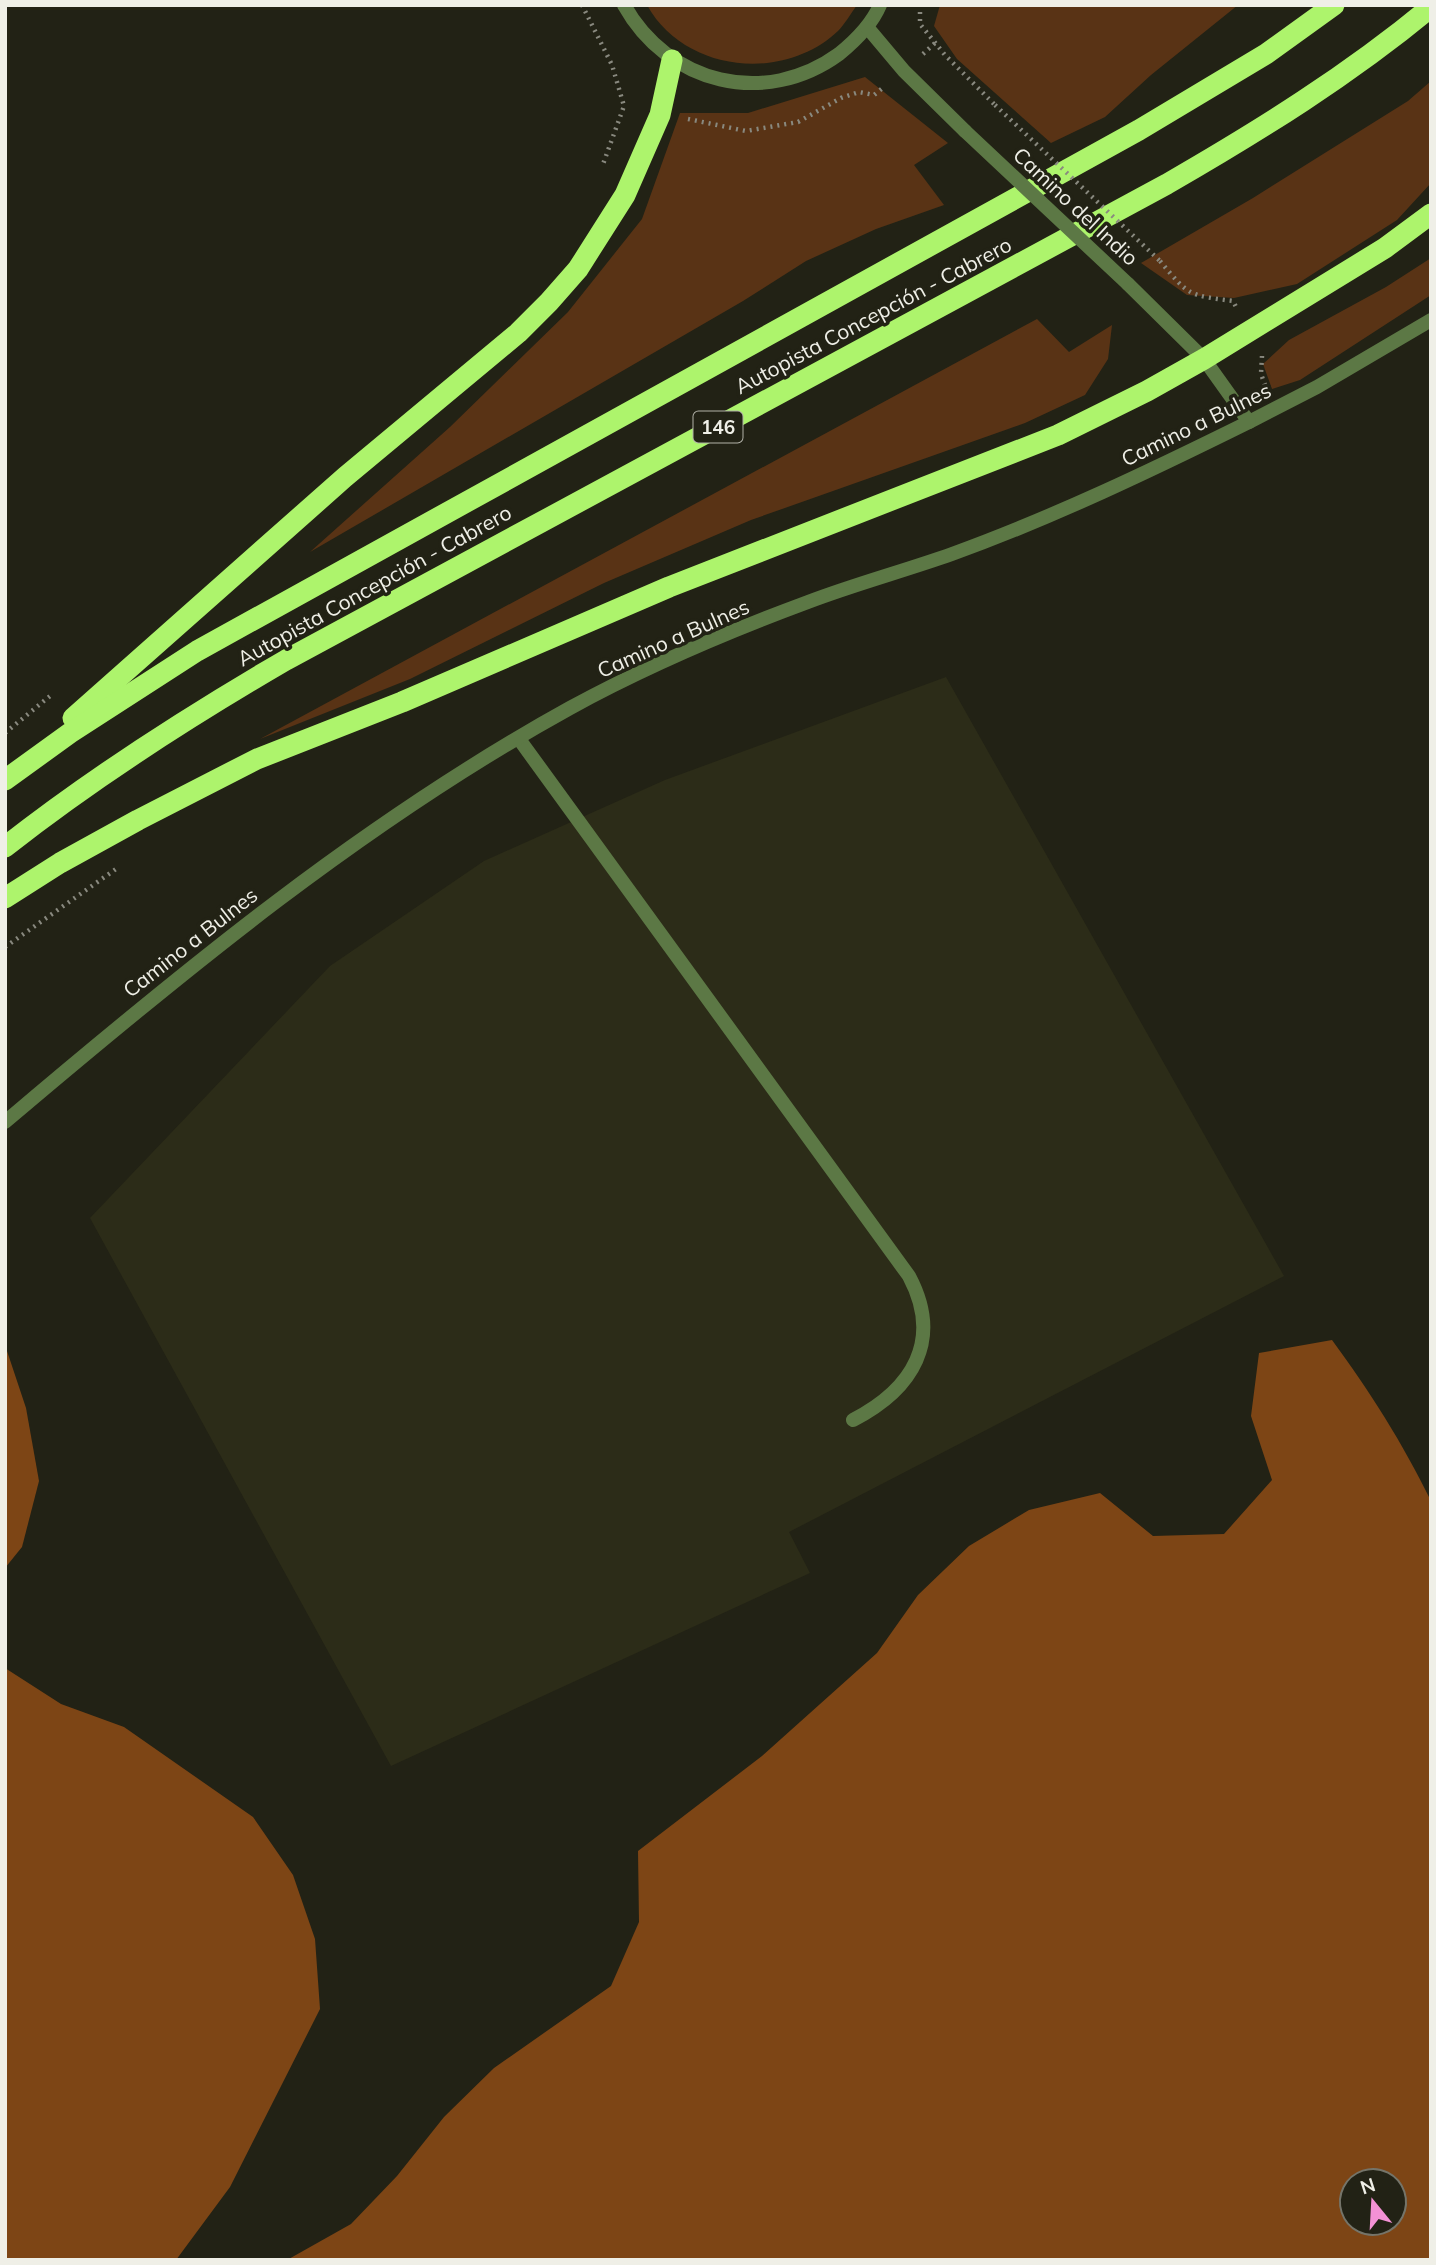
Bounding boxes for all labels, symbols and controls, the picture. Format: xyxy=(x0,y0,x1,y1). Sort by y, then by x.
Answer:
street label: Camino del Indio xyxy=(1008,141,1144,271)
street label: Autopista Concepción - Cabrero xyxy=(730,231,1016,399)
street label: Camino a Bulnes xyxy=(1117,376,1275,472)
road number: 146 xyxy=(694,412,742,442)
street label: Autopista Concepción - Cabrero xyxy=(232,499,516,671)
street label: Camino a Bulnes xyxy=(593,593,753,683)
street label: Camino a Bulnes xyxy=(118,881,262,1003)
north arrow xyxy=(1338,2167,1408,2237)
text: N xyxy=(1357,2172,1378,2199)

